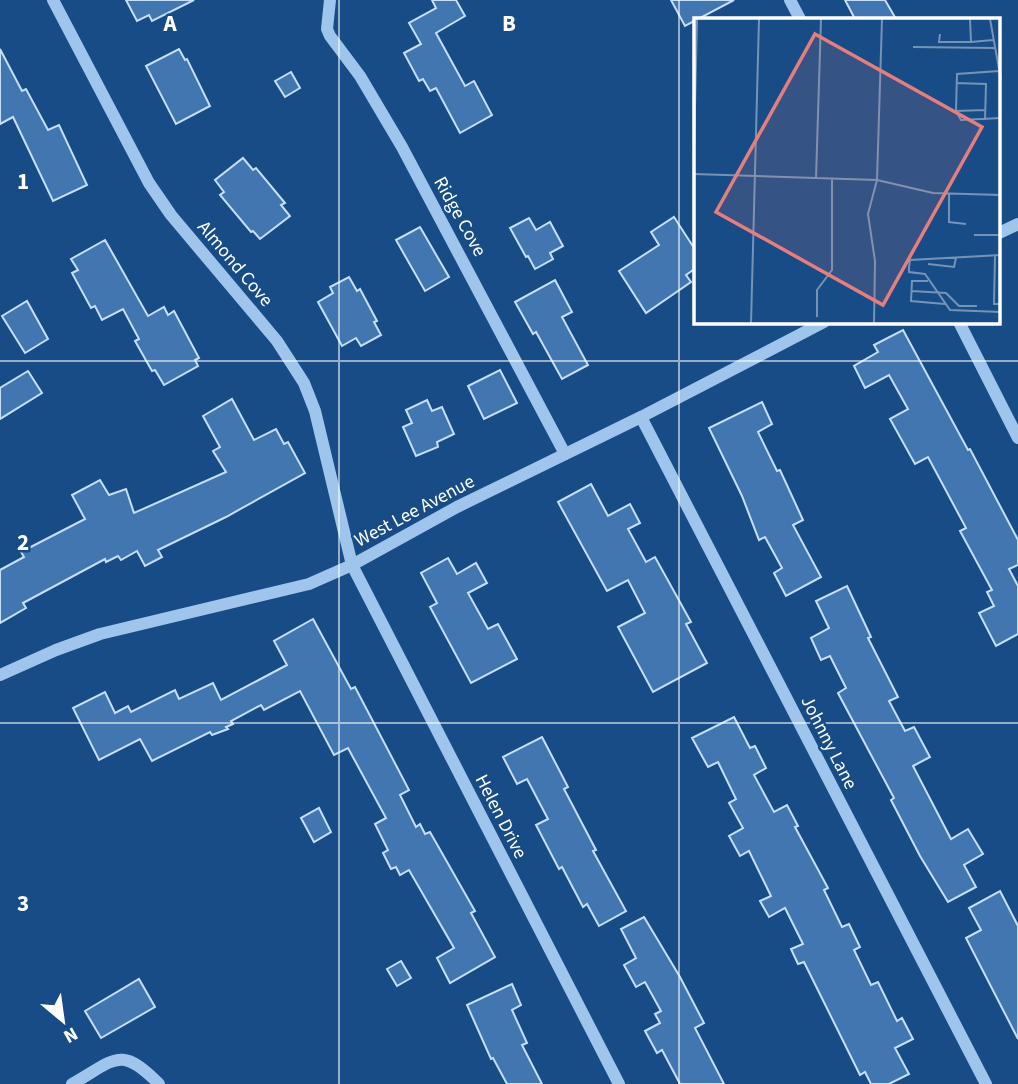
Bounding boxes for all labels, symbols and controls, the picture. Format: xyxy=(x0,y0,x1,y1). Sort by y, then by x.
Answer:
text: A xyxy=(162,7,177,40)
text: B xyxy=(502,7,516,40)
inset map xyxy=(694,18,1000,324)
text: 1 xyxy=(17,165,29,198)
street label: Ridge Cove xyxy=(427,172,493,262)
street label: Almond Cove xyxy=(191,215,279,313)
street label: West Lee Avenue xyxy=(350,468,479,554)
text: 2 xyxy=(17,526,29,559)
street label: Johnny Lane xyxy=(794,691,864,794)
street label: Helen Drive xyxy=(468,770,533,864)
text: 3 xyxy=(17,887,29,920)
north arrow xyxy=(28,986,98,1056)
text: N xyxy=(58,1020,83,1049)

